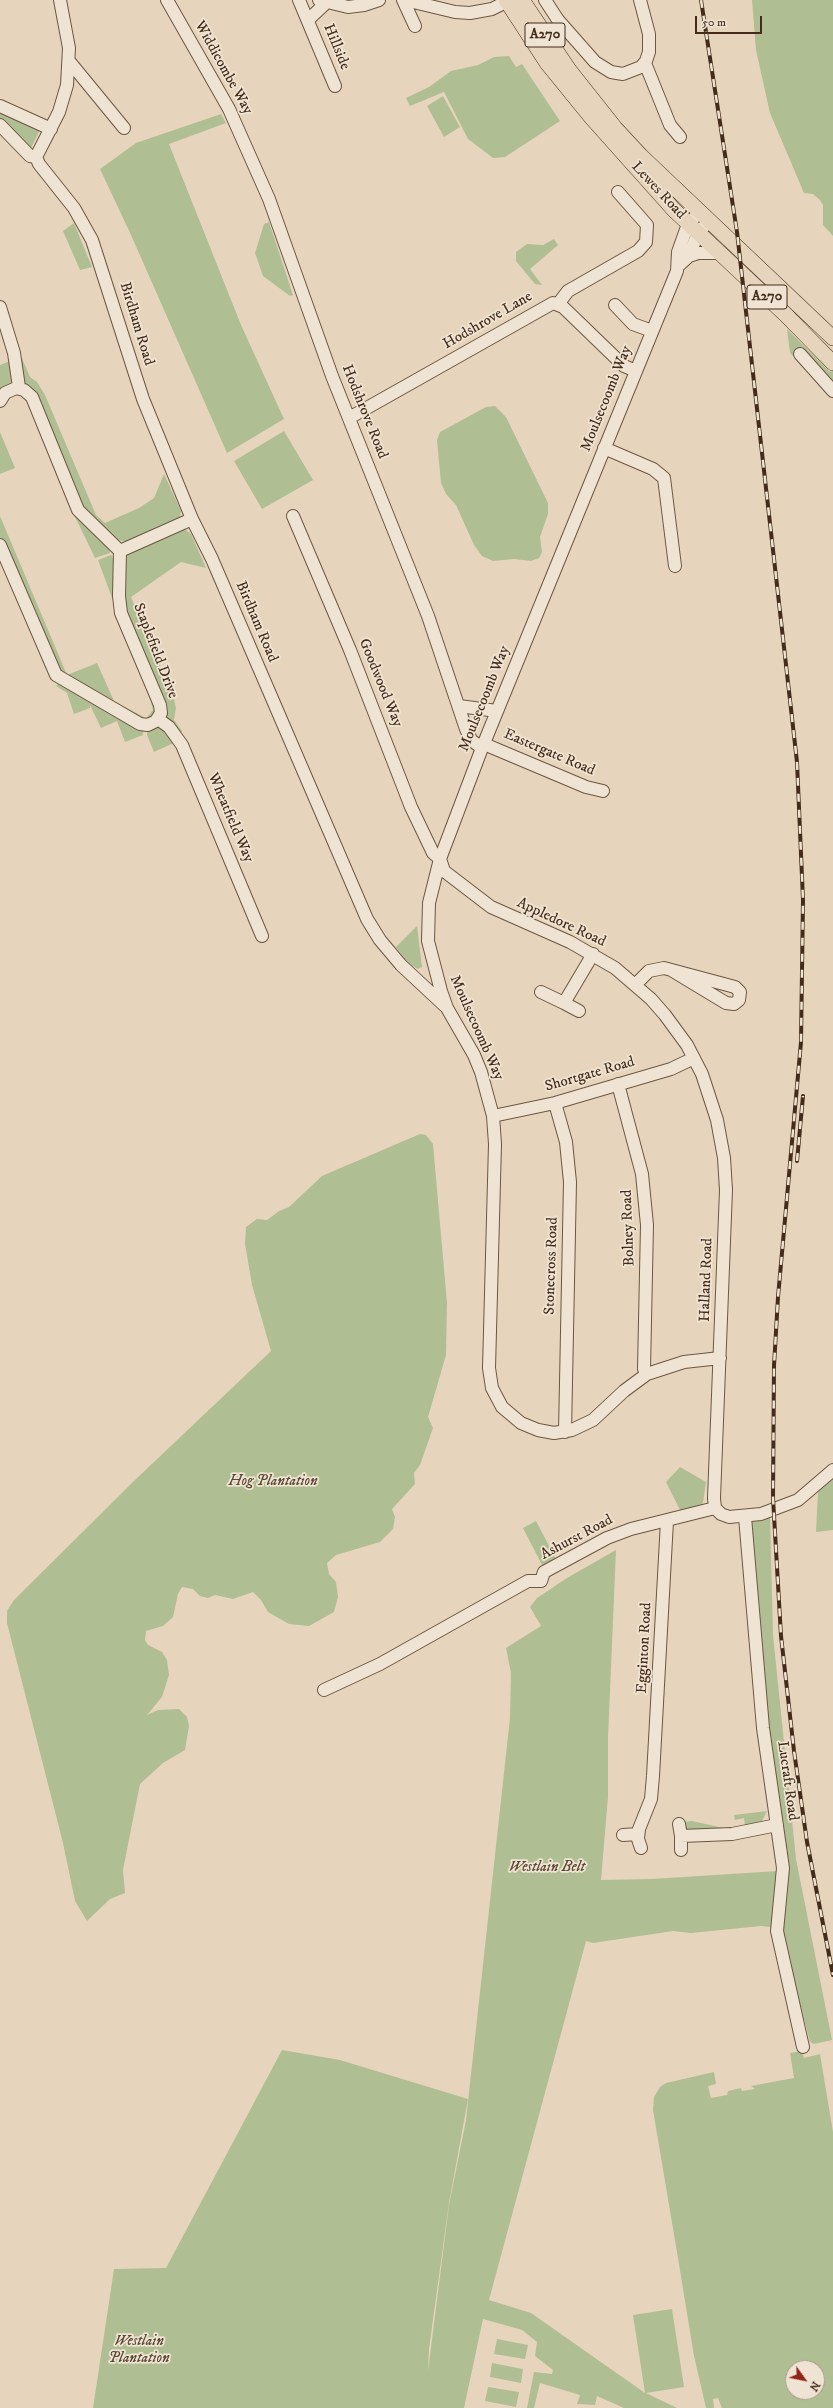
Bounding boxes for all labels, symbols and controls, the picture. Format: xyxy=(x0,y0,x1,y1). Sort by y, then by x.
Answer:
scale bar xyxy=(697,8,764,34)
text: 50 m xyxy=(702,15,726,30)
street label: Widdicombe Way xyxy=(190,18,256,118)
street label: Hillside xyxy=(319,21,353,73)
road number: A270 xyxy=(525,23,565,47)
street label: Lewes Road xyxy=(627,159,689,223)
street label: Birdham Road xyxy=(115,280,157,368)
road number: A270 xyxy=(747,285,787,309)
street label: Hodshrove Lane xyxy=(440,288,536,354)
street label: Moulsecoomb Way xyxy=(578,343,636,455)
street label: Hodshrove Road xyxy=(337,362,391,462)
street label: Birdham Road xyxy=(231,579,281,665)
street label: Staplefield Drive xyxy=(129,601,181,701)
street label: Goodwood Way xyxy=(354,636,406,730)
street label: Moulsecoomb Way xyxy=(456,643,514,755)
street label: Eastergate Road xyxy=(501,726,597,780)
street label: Wheatfield Way xyxy=(203,771,257,865)
street label: Appledore Road xyxy=(514,895,608,951)
street label: Moulsecoomb Way xyxy=(445,973,507,1083)
street label: Shortgate Road xyxy=(543,1054,637,1096)
street label: Bolney Road xyxy=(619,1189,639,1267)
street label: Stonecross Road xyxy=(541,1217,563,1315)
street label: Halland Road xyxy=(697,1238,717,1322)
park label: Hog Plantation xyxy=(228,1473,318,1491)
street label: Ashurst Road xyxy=(538,1511,616,1565)
street label: Egginton Road xyxy=(634,1602,656,1694)
street label: Lucraft Road xyxy=(772,1740,802,1822)
park label: Westlain Belt xyxy=(509,1859,585,1877)
park label: Westlain Plantation xyxy=(108,2333,170,2368)
north arrow xyxy=(785,2360,825,2400)
text: N xyxy=(806,2378,823,2394)

